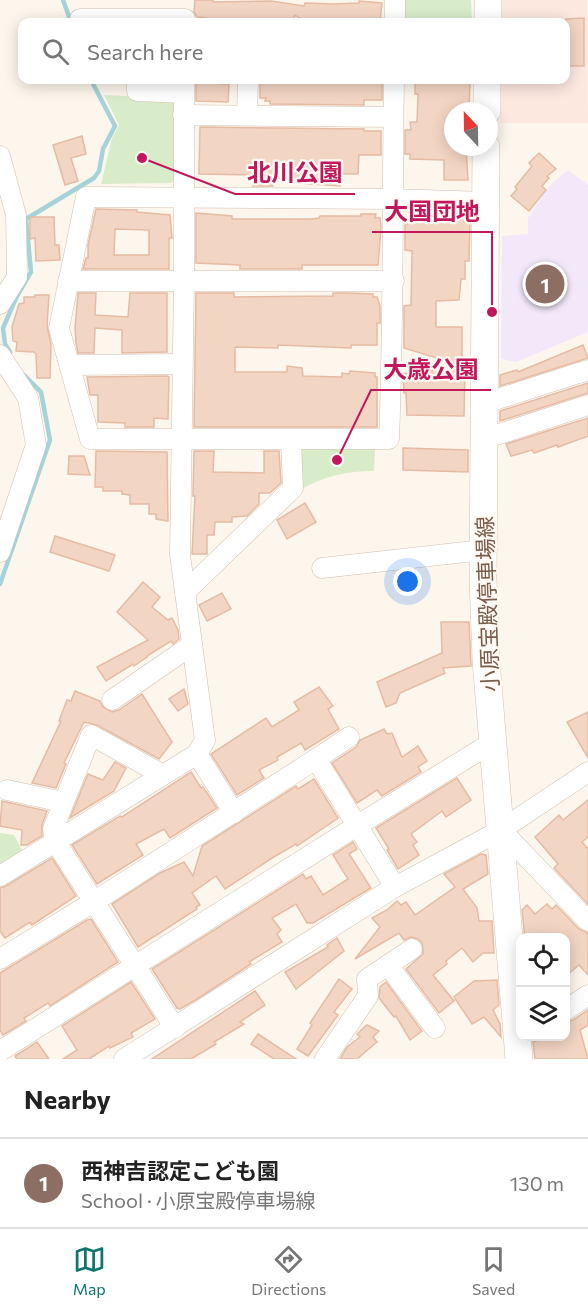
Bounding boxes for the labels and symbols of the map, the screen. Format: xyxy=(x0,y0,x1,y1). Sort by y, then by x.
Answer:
north arrow xyxy=(444,102,498,156)
callout: 北川公園 xyxy=(235,152,355,194)
text: 北川公園 xyxy=(247,157,343,186)
callout: 大国団地 xyxy=(372,190,492,232)
text: 大国団地 xyxy=(384,196,480,225)
pin: 1 xyxy=(526,262,564,306)
callout: 大歳公園 xyxy=(371,348,491,390)
text: 大歳公園 xyxy=(383,354,479,383)
street label: 小原宝殿停車場線 xyxy=(470,516,504,692)
your location xyxy=(393,567,422,596)

